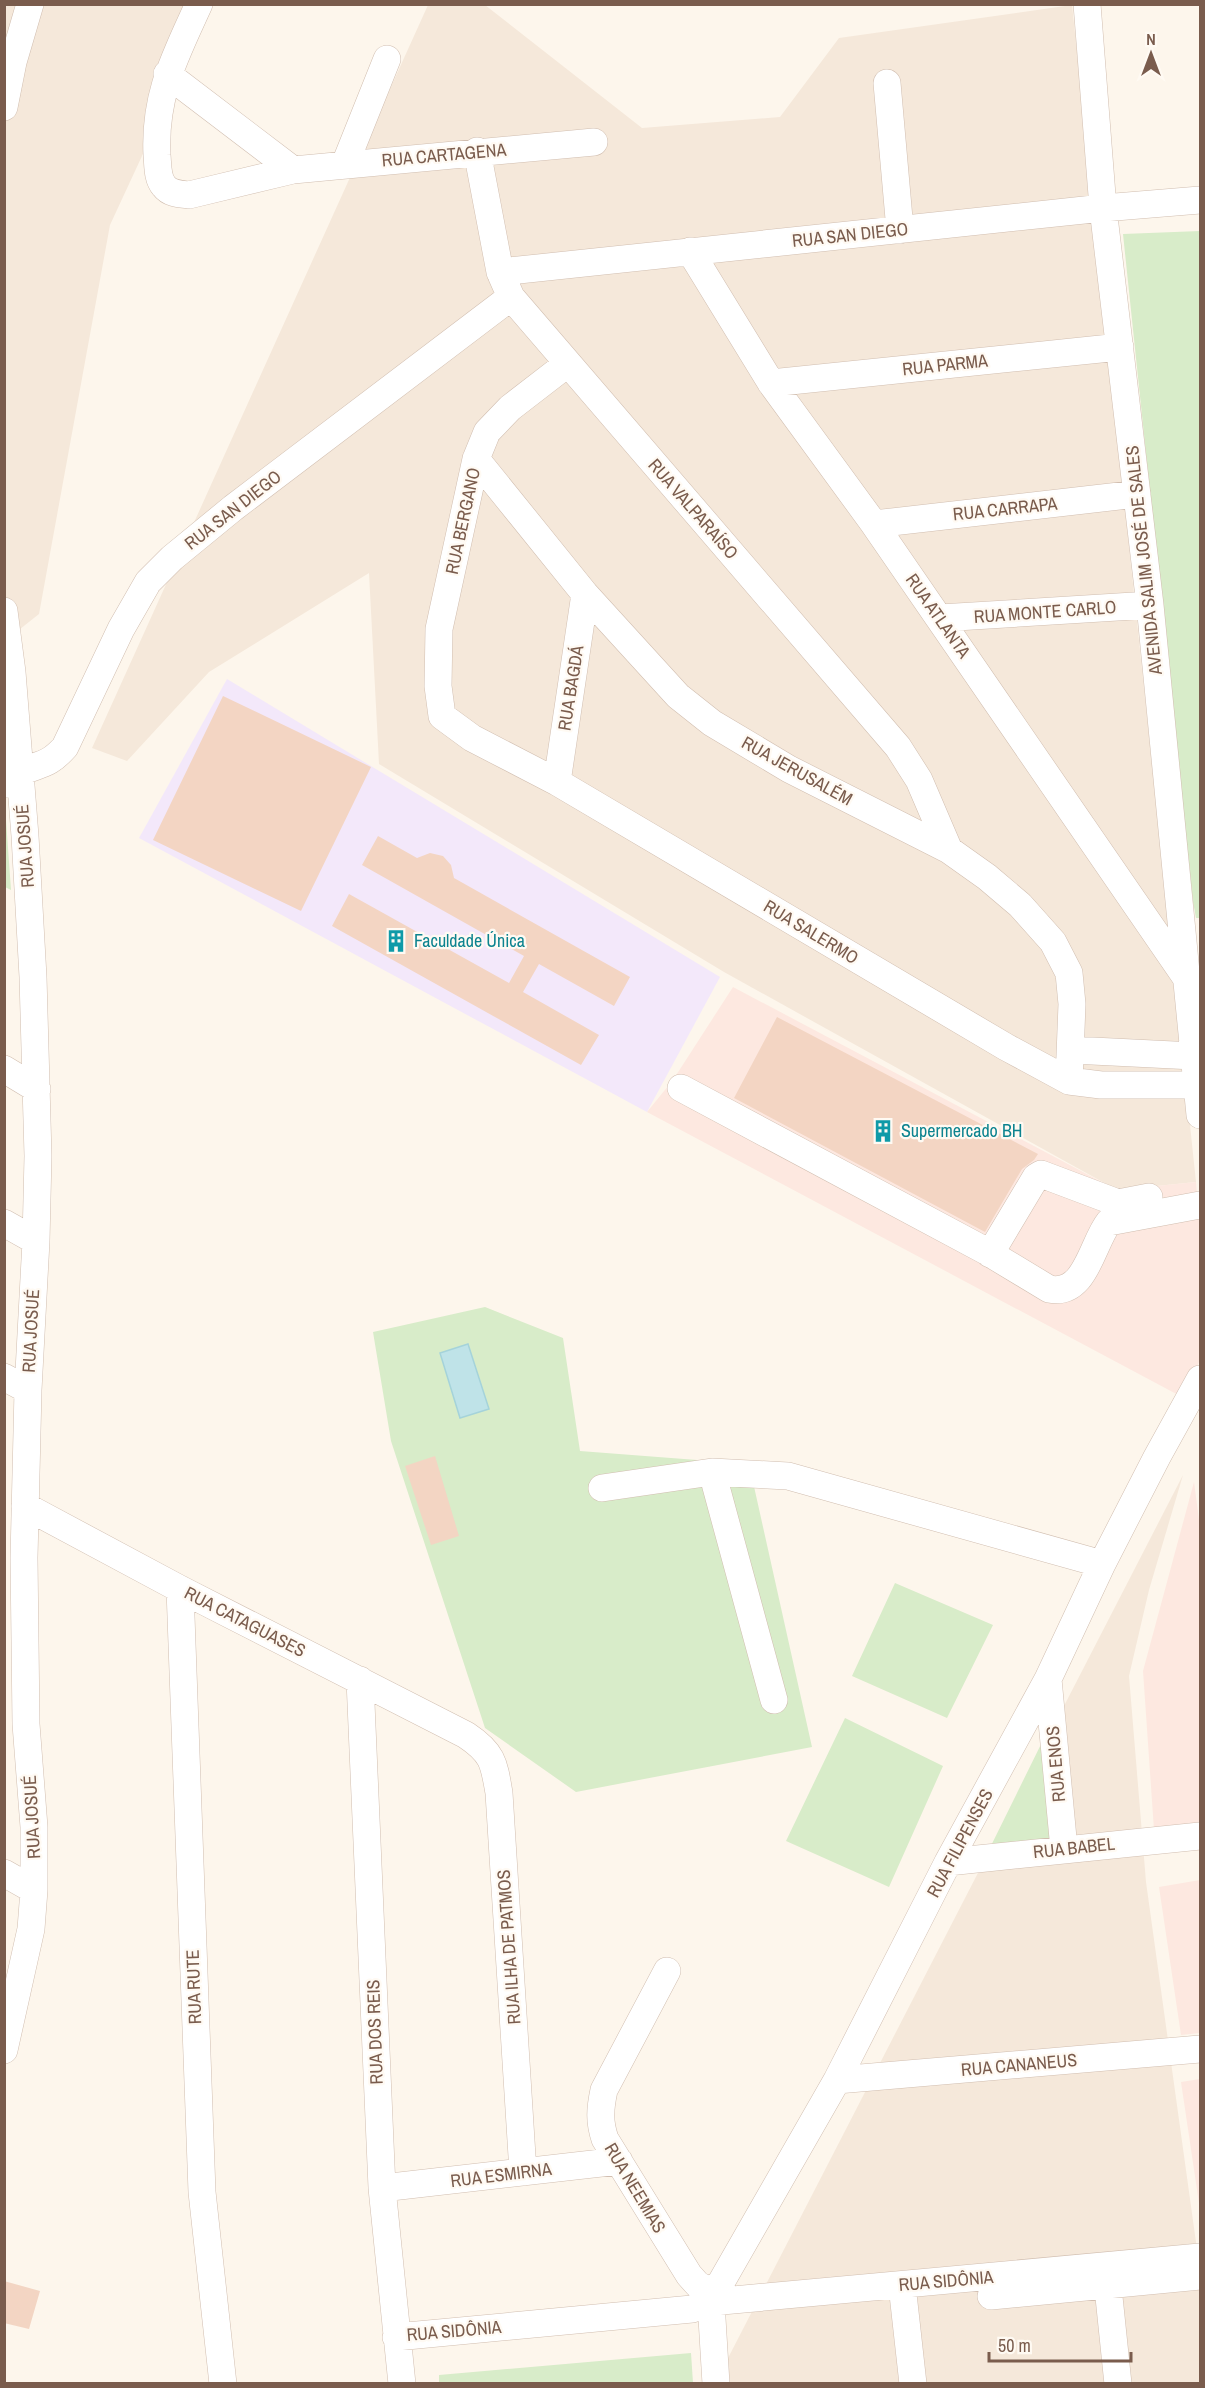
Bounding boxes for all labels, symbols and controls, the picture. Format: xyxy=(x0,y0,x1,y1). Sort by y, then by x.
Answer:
north arrow xyxy=(1121,24,1181,84)
text: N xyxy=(1146,28,1156,50)
street label: RUA CARTAGENA xyxy=(381,137,507,172)
street label: RUA SAN DIEGO xyxy=(791,216,909,253)
street label: RUA PARMA xyxy=(901,348,989,381)
street label: AVENIDA SALIM JOSÉ DE SALES xyxy=(1119,444,1168,677)
street label: RUA VALPARAÍSO xyxy=(643,453,744,564)
street label: RUA SAN DIEGO xyxy=(179,464,286,555)
street label: RUA BERGANO xyxy=(439,465,486,576)
street label: RUA CARRAPA xyxy=(952,491,1058,526)
street label: RUA ATLANTA xyxy=(900,568,977,663)
street label: RUA MONTE CARLO xyxy=(973,594,1117,629)
street label: RUA BAGDÁ xyxy=(551,643,590,732)
street label: RUA JERUSALÉM xyxy=(737,730,857,811)
street label: RUA JOSUÉ xyxy=(9,803,40,889)
street label: RUA SALERMO xyxy=(759,893,863,970)
building icon: Faculdade Única xyxy=(383,928,409,954)
place label: Faculdade Única xyxy=(414,928,525,953)
building icon: Supermercado BH xyxy=(870,1118,896,1144)
place label: Supermercado BH xyxy=(901,1118,1022,1143)
street label: RUA JOSUÉ xyxy=(16,1289,45,1373)
street label: RUA CATAGUASES xyxy=(180,1580,310,1663)
street label: RUA ENOS xyxy=(1040,1725,1071,1803)
street label: RUA JOSUÉ xyxy=(17,1775,46,1859)
street label: RUA FILIPENSES xyxy=(920,1784,999,1902)
street label: RUA BABEL xyxy=(1032,1831,1116,1864)
street label: RUA ILHA DE PATMOS xyxy=(491,1869,526,2025)
street label: RUA RUTE xyxy=(180,1949,207,2025)
street label: RUA DOS REIS xyxy=(360,1979,389,2085)
street label: RUA CANANEUS xyxy=(960,2047,1078,2082)
street label: RUA NEEMIAS xyxy=(599,2138,672,2238)
street label: RUA ESMIRNA xyxy=(449,2156,553,2193)
street label: RUA SIDÔNIA xyxy=(897,2264,995,2297)
street label: RUA SIDÔNIA xyxy=(405,2314,503,2347)
scale bar xyxy=(989,2325,1132,2363)
text: 50 m xyxy=(998,2333,1031,2358)

